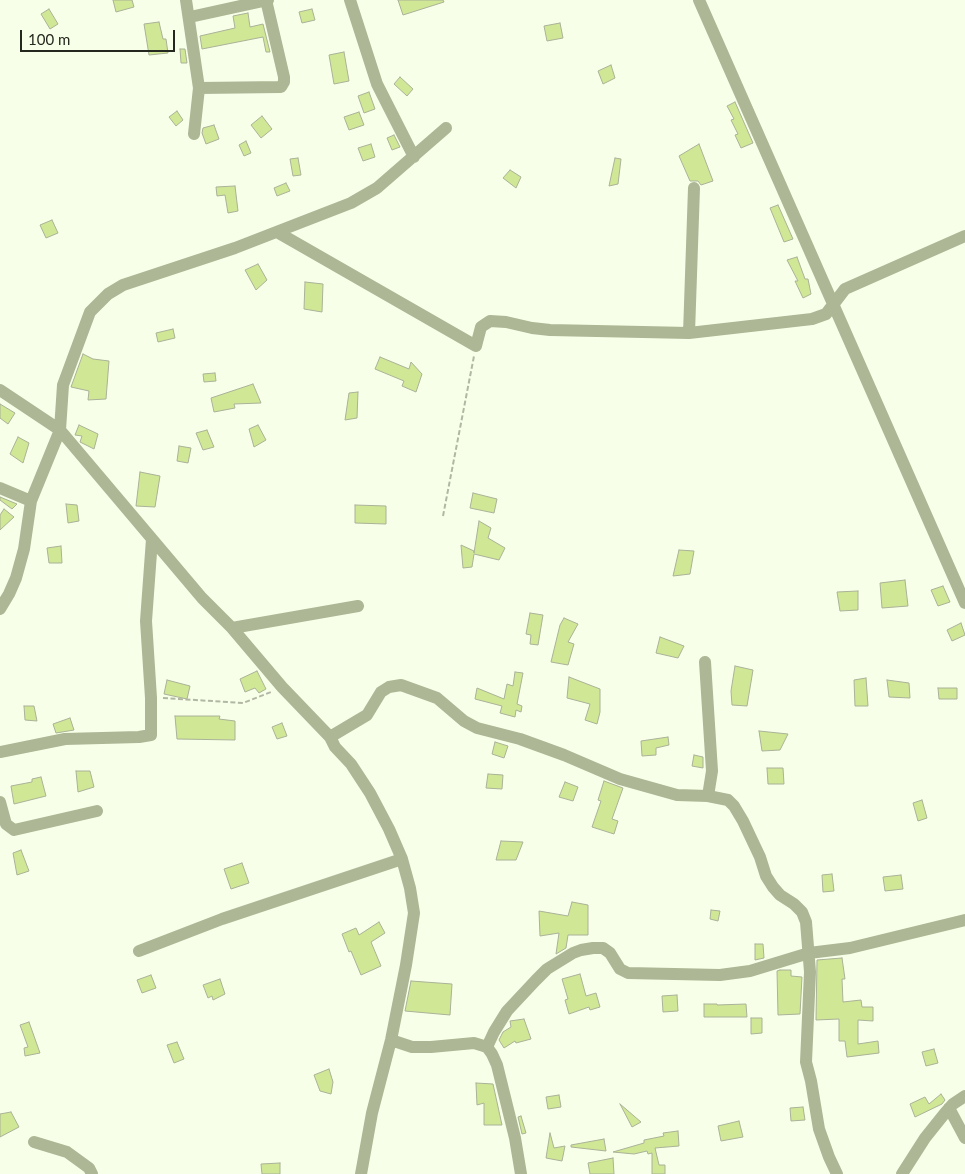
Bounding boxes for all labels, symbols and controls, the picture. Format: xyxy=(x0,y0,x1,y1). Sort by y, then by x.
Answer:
scale bar xyxy=(22,20,178,52)
text: 100 m xyxy=(28,30,70,48)

